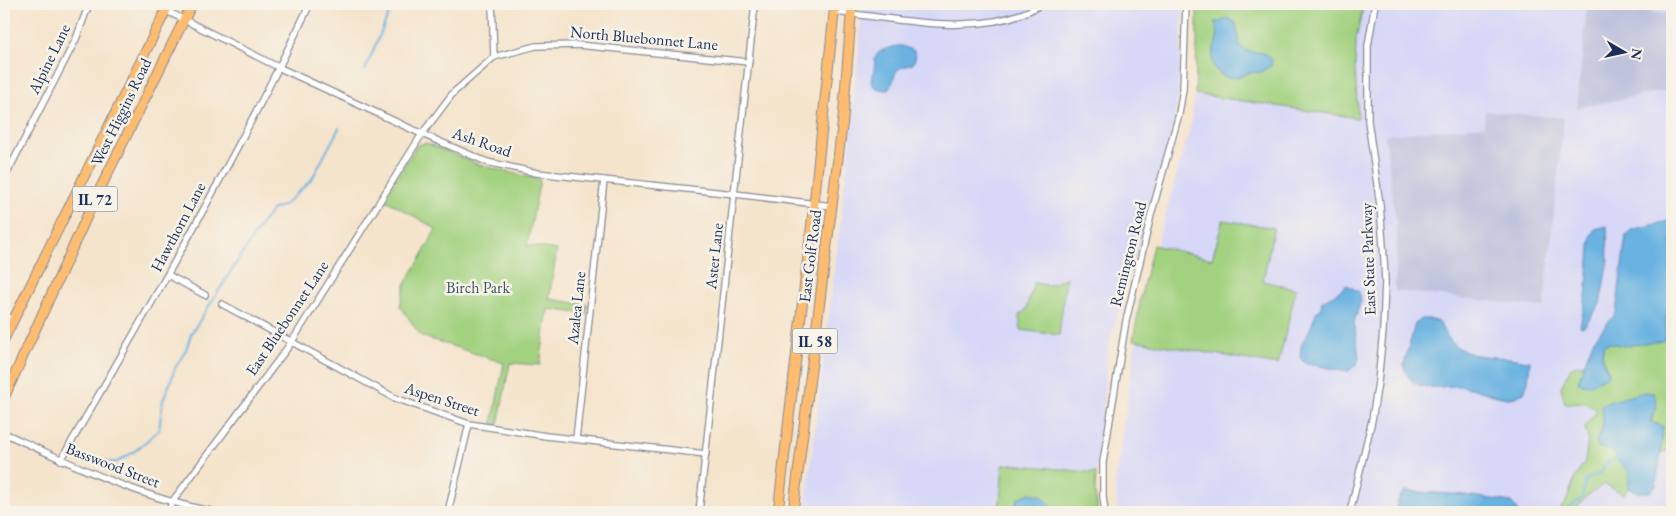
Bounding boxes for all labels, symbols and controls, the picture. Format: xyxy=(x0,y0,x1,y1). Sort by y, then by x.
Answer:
street label: Alpine Lane xyxy=(23,20,75,98)
street label: North Bluebonnet Lane xyxy=(569,21,719,55)
north arrow xyxy=(1598,28,1648,78)
text: N xyxy=(1627,47,1647,62)
street label: West Higgins Road xyxy=(86,54,157,170)
street label: Ash Road xyxy=(449,122,515,162)
street label: Hawthorn Lane xyxy=(146,179,210,275)
road number: IL 72 xyxy=(72,186,118,212)
street label: Remington Road xyxy=(1105,198,1151,309)
street label: East State Parkway xyxy=(1356,201,1380,316)
street label: East Golf Road xyxy=(794,207,826,304)
street label: Aster Lane xyxy=(700,222,728,291)
street label: East Bluebonnet Lane xyxy=(241,256,333,380)
street label: Azalea Lane xyxy=(562,270,590,347)
park label: Birch Park xyxy=(446,277,510,298)
road number: IL 58 xyxy=(792,328,838,354)
street label: Aspen Street xyxy=(401,377,482,421)
street label: Basswood Street xyxy=(63,437,163,493)

